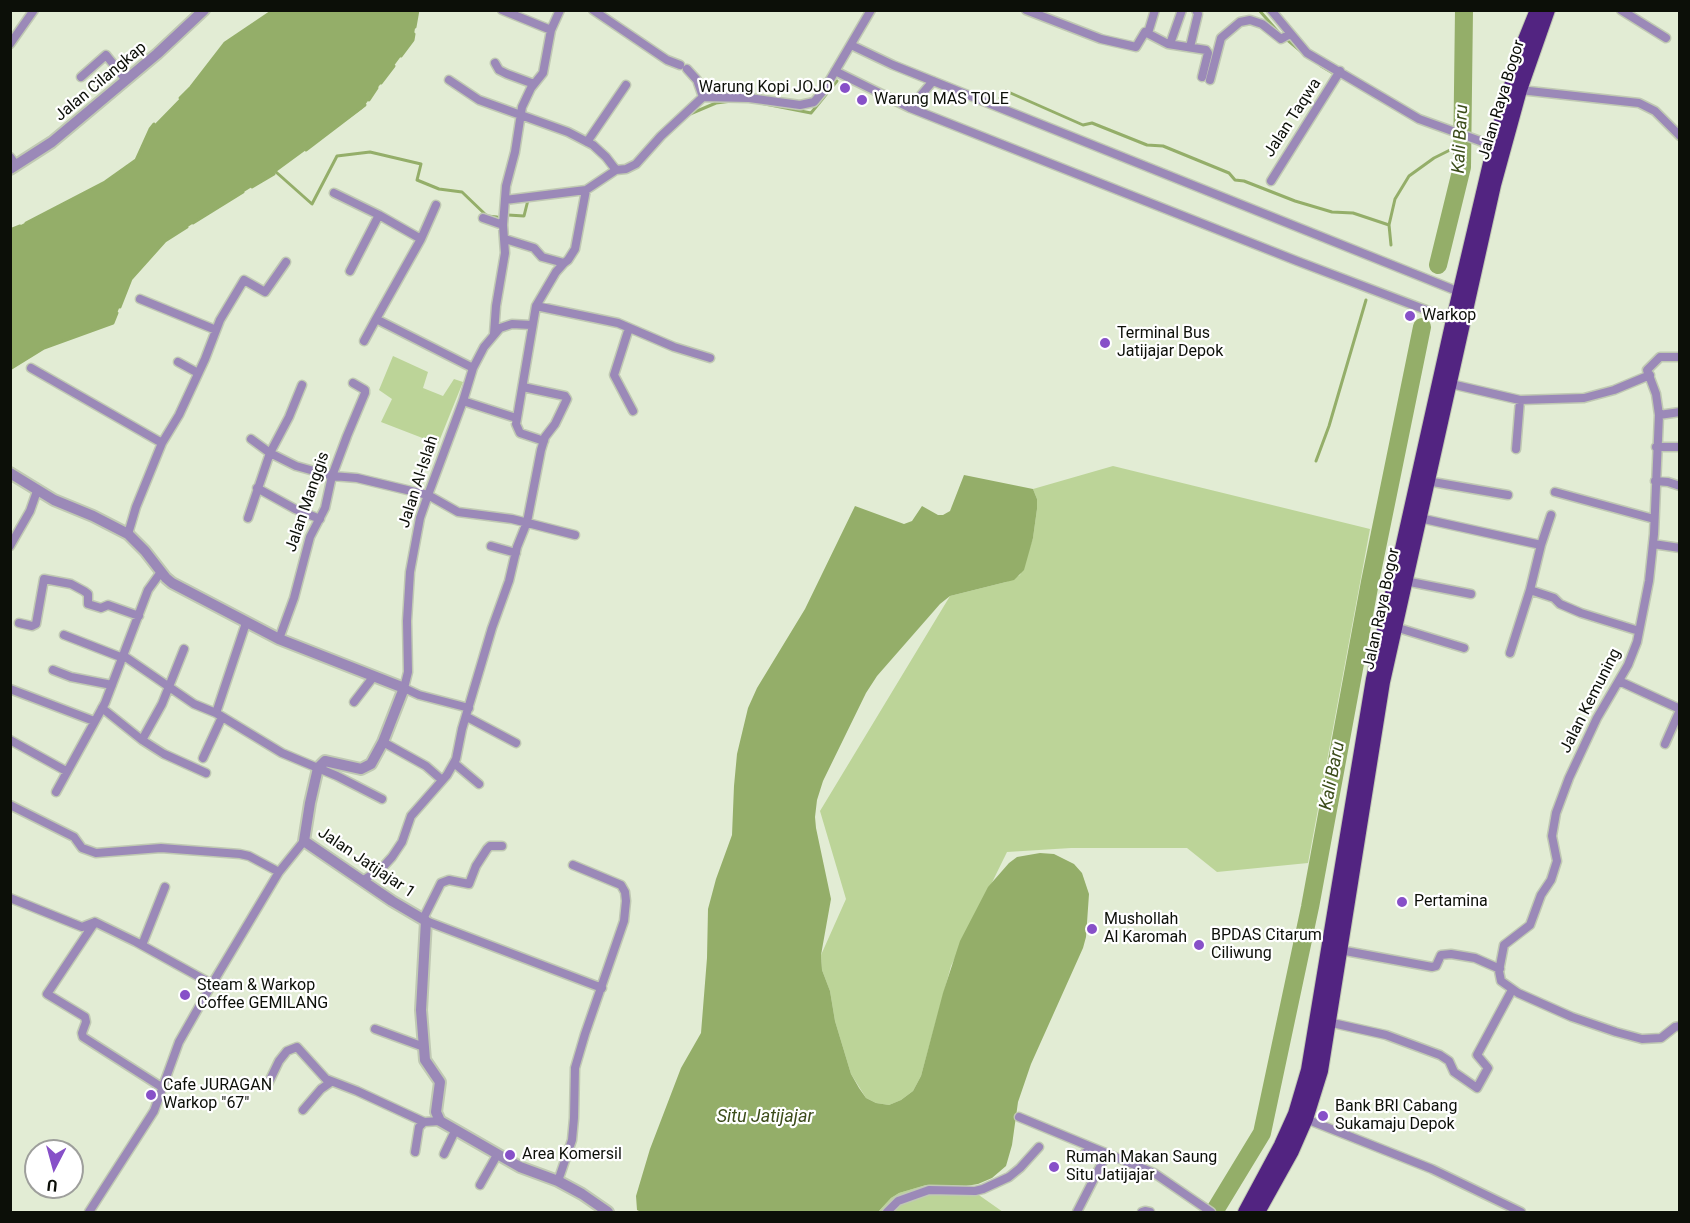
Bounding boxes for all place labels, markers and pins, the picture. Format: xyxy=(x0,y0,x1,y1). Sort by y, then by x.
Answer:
place label: Warung Kopi JOJO xyxy=(699,78,833,98)
marker: Warung Kopi JOJO xyxy=(838,81,852,95)
place label: Warung MAS TOLE xyxy=(874,90,1009,110)
marker: Warung MAS TOLE xyxy=(855,93,869,107)
place label: Warkop xyxy=(1422,306,1476,326)
marker: Warkop xyxy=(1403,309,1417,323)
place label: Terminal Bus Jatijajar Depok xyxy=(1117,324,1223,362)
marker: Terminal Bus Jatijajar Depok xyxy=(1098,336,1112,350)
place label: Pertamina xyxy=(1414,892,1488,912)
marker: Pertamina xyxy=(1395,895,1409,909)
place label: Mushollah Al Karomah xyxy=(1104,910,1187,948)
marker: Mushollah Al Karomah xyxy=(1085,922,1099,936)
place label: BPDAS Citarum Ciliwung xyxy=(1211,926,1322,964)
marker: BPDAS Citarum Ciliwung xyxy=(1192,938,1206,952)
place label: Steam & Warkop Coffee GEMILANG xyxy=(197,976,328,1014)
marker: Steam & Warkop Coffee GEMILANG xyxy=(178,988,192,1002)
place label: Cafe JURAGAN Warkop "67" xyxy=(163,1076,272,1114)
marker: Cafe JURAGAN Warkop "67" xyxy=(144,1088,158,1102)
place label: Bank BRI Cabang Sukamaju Depok xyxy=(1335,1097,1457,1135)
marker: Bank BRI Cabang Sukamaju Depok xyxy=(1316,1109,1330,1123)
place label: Area Komersil xyxy=(522,1145,622,1165)
marker: Area Komersil xyxy=(503,1148,517,1162)
place label: Rumah Makan Saung Situ Jatijajar xyxy=(1066,1148,1217,1186)
marker: Rumah Makan Saung Situ Jatijajar xyxy=(1047,1160,1061,1174)

